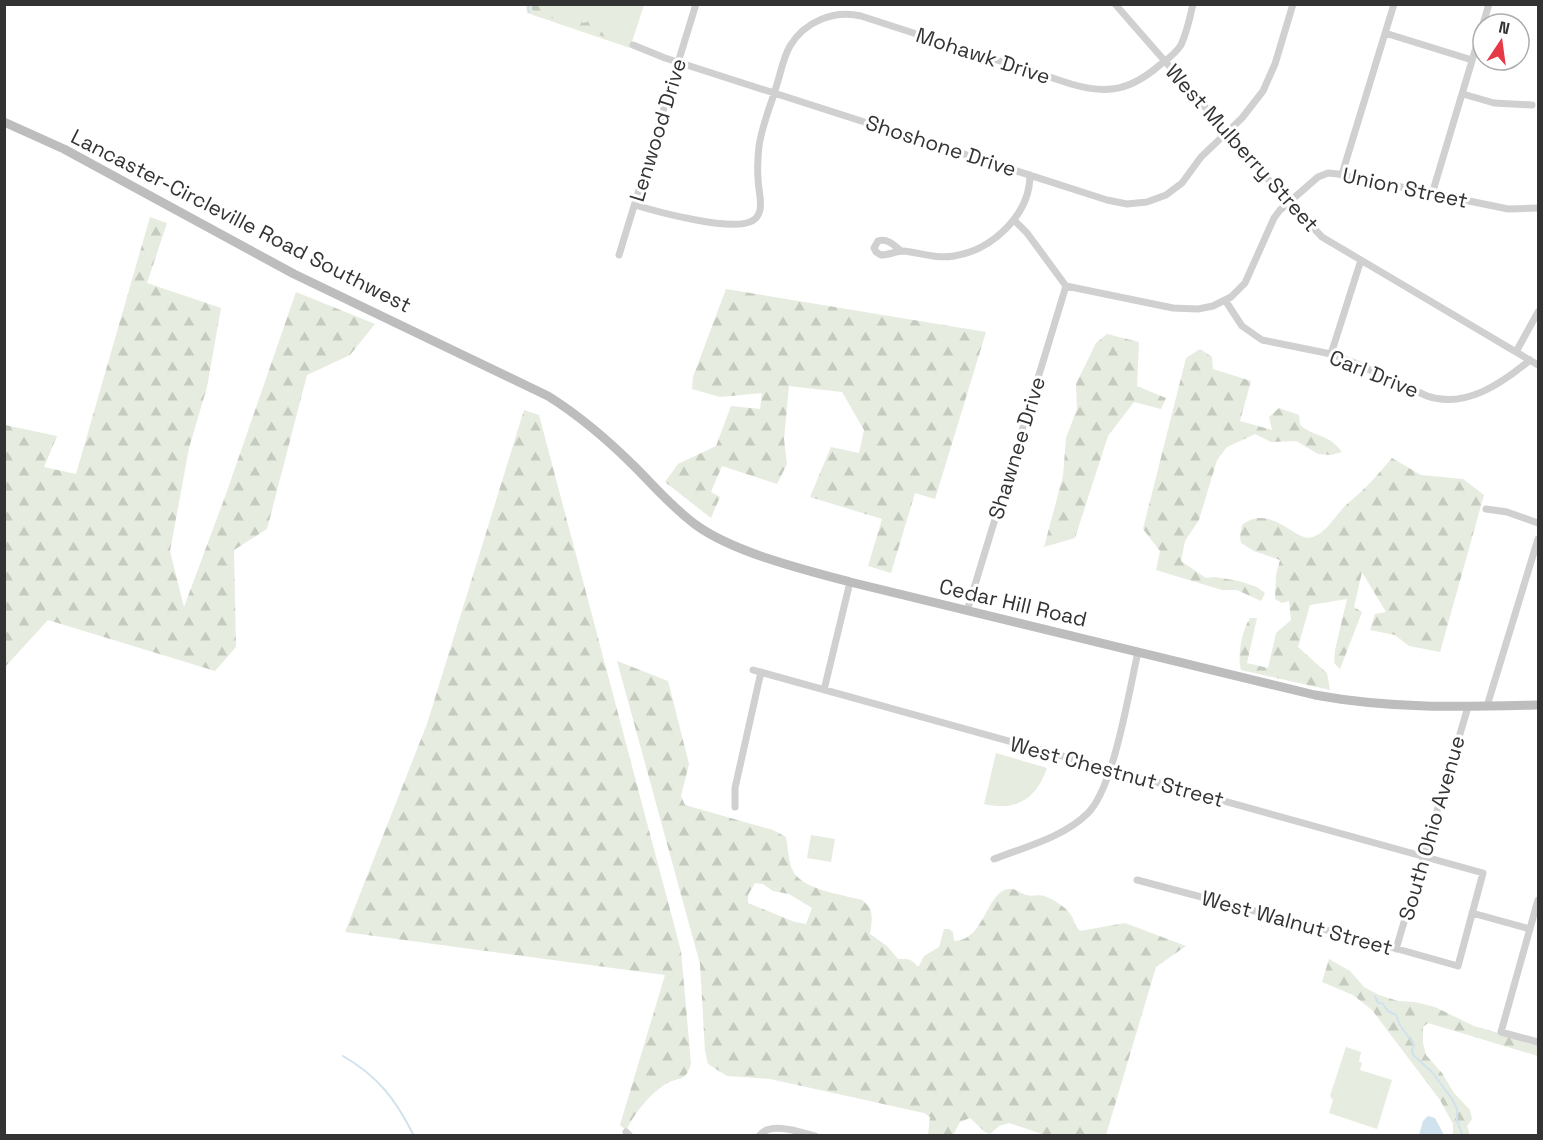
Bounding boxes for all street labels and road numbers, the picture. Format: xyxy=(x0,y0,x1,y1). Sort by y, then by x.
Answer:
street label: Mohawk Drive xyxy=(913,21,1054,90)
street label: Lenwood Drive xyxy=(623,55,692,205)
street label: West Mulberry Street xyxy=(1160,58,1325,237)
street label: Shoshone Drive xyxy=(862,108,1020,183)
street label: Lancaster-Circleville Road Southwest xyxy=(66,123,416,319)
street label: Union Street xyxy=(1340,161,1470,214)
street label: Carl Drive xyxy=(1325,343,1423,404)
street label: Shawnee Drive xyxy=(982,373,1051,523)
street label: Cedar Hill Road xyxy=(937,572,1090,633)
street label: West Chestnut Street xyxy=(1007,730,1227,813)
street label: South Ohio Avenue xyxy=(1392,732,1471,923)
street label: West Walnut Street xyxy=(1199,884,1395,961)

